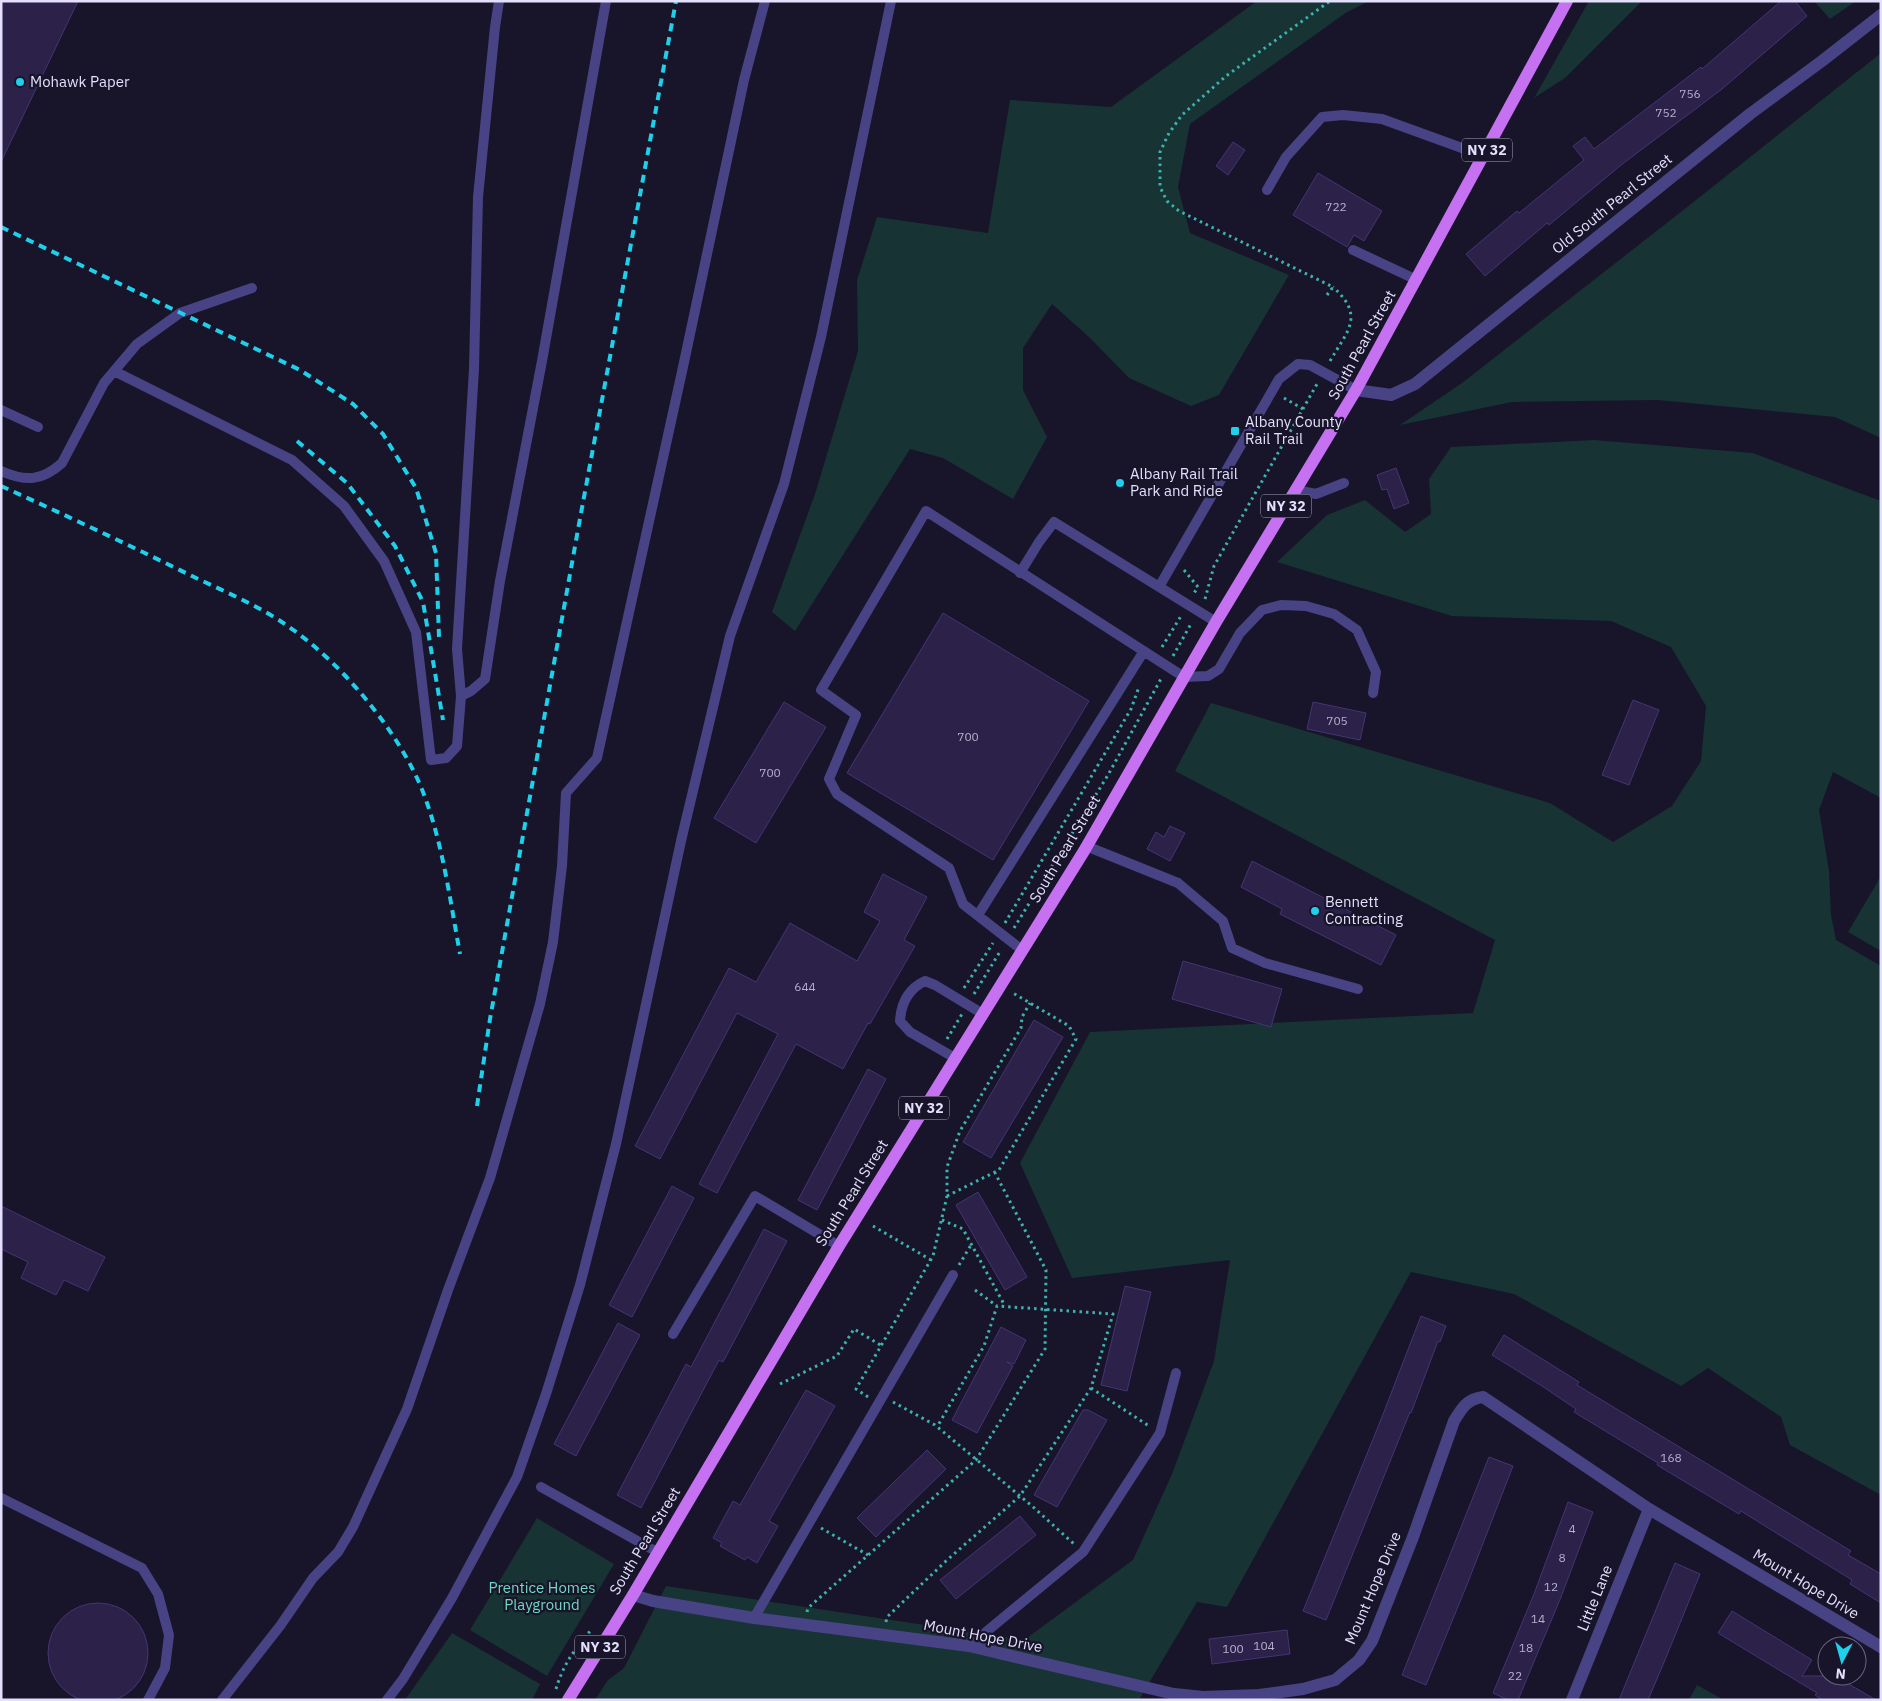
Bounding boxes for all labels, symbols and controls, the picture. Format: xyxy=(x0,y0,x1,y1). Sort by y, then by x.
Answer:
place label: Mohawk Paper xyxy=(30,72,130,91)
marker: Mohawk Paper xyxy=(14,76,26,88)
house number: 756 xyxy=(1679,86,1701,101)
house number: 752 xyxy=(1655,105,1677,120)
road number: NY 32 xyxy=(1462,138,1512,162)
street label: Old South Pearl Street xyxy=(1548,149,1676,258)
house number: 722 xyxy=(1325,199,1347,214)
street label: South Pearl Street xyxy=(1324,287,1400,403)
place label: Albany County Rail Trail xyxy=(1245,412,1343,448)
marker: Albany County Rail Trail xyxy=(1229,425,1241,437)
place label: Albany Rail Trail Park and Ride xyxy=(1130,464,1238,500)
marker: Albany Rail Trail Park and Ride xyxy=(1114,477,1126,489)
road number: NY 32 xyxy=(1261,494,1311,518)
house number: 705 xyxy=(1326,713,1348,728)
house number: 700 xyxy=(957,729,979,744)
house number: 700 xyxy=(759,765,781,780)
street label: South Pearl Street xyxy=(1025,791,1104,906)
place label: Bennett Contracting xyxy=(1325,892,1403,928)
marker: Bennett Contracting xyxy=(1309,905,1321,917)
house number: 644 xyxy=(794,979,816,994)
road number: NY 32 xyxy=(899,1096,949,1120)
street label: South Pearl Street xyxy=(811,1136,892,1250)
house number: 168 xyxy=(1660,1450,1682,1465)
street label: South Pearl Street xyxy=(605,1483,684,1598)
house number: 4 xyxy=(1568,1521,1576,1536)
street label: Mount Hope Drive xyxy=(1340,1529,1405,1647)
street label: Mount Hope Drive xyxy=(1750,1544,1863,1623)
house number: 8 xyxy=(1558,1550,1566,1565)
street label: Little Lane xyxy=(1573,1562,1616,1634)
park label: Prentice Homes Playground xyxy=(488,1578,596,1614)
house number: 12 xyxy=(1544,1579,1558,1594)
house number: 14 xyxy=(1531,1611,1545,1626)
street label: Mount Hope Drive xyxy=(922,1615,1044,1656)
road number: NY 32 xyxy=(575,1635,625,1658)
north arrow xyxy=(1817,1636,1867,1686)
house number: 104 xyxy=(1253,1638,1275,1653)
house number: 18 xyxy=(1519,1640,1533,1655)
house number: 100 xyxy=(1222,1641,1244,1656)
text: N xyxy=(1835,1664,1847,1683)
house number: 22 xyxy=(1508,1668,1522,1683)

